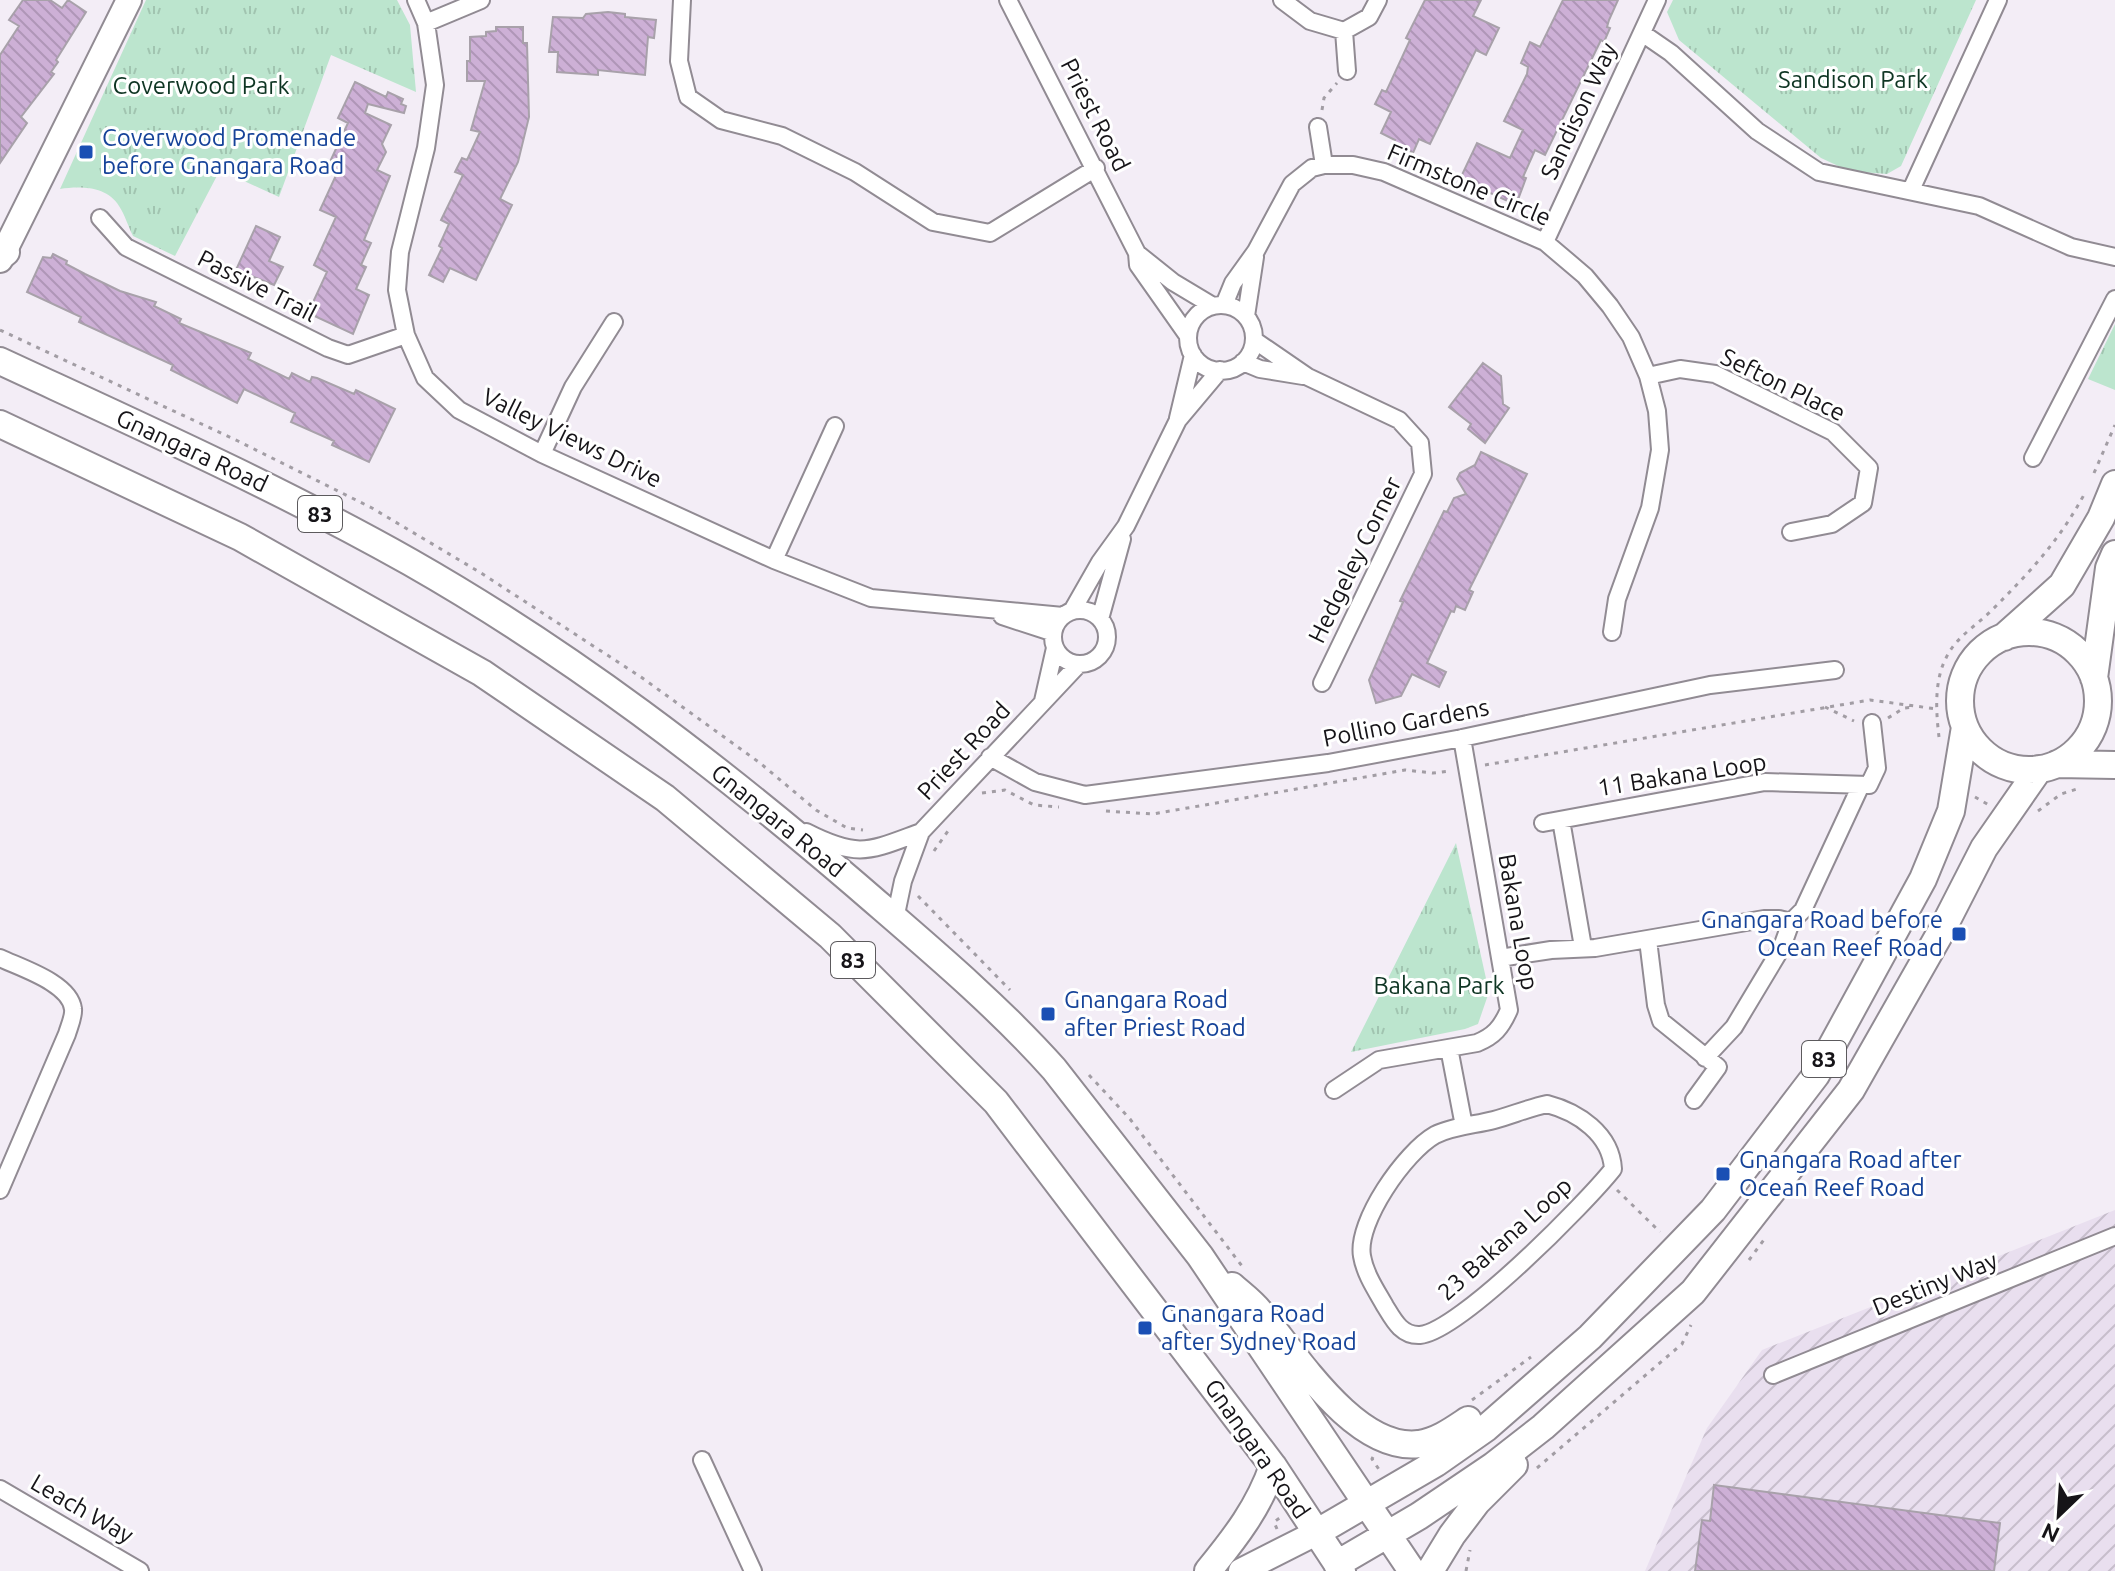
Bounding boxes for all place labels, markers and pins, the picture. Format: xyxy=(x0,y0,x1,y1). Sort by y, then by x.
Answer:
place label: Coverwood Promenade before Gnangara Road xyxy=(102,124,356,179)
marker: Coverwood Promenade before Gnangara Road xyxy=(77,143,95,161)
place label: Gnangara Road before Ocean Reef Road xyxy=(1701,906,1943,961)
marker: Gnangara Road before Ocean Reef Road xyxy=(1950,925,1968,943)
place label: Gnangara Road after Priest Road xyxy=(1064,986,1246,1041)
marker: Gnangara Road after Priest Road xyxy=(1039,1005,1057,1023)
place label: Gnangara Road after Ocean Reef Road xyxy=(1739,1146,1962,1201)
marker: Gnangara Road after Ocean Reef Road xyxy=(1714,1165,1732,1183)
place label: Gnangara Road after Sydney Road xyxy=(1161,1300,1357,1355)
marker: Gnangara Road after Sydney Road xyxy=(1136,1319,1154,1337)

